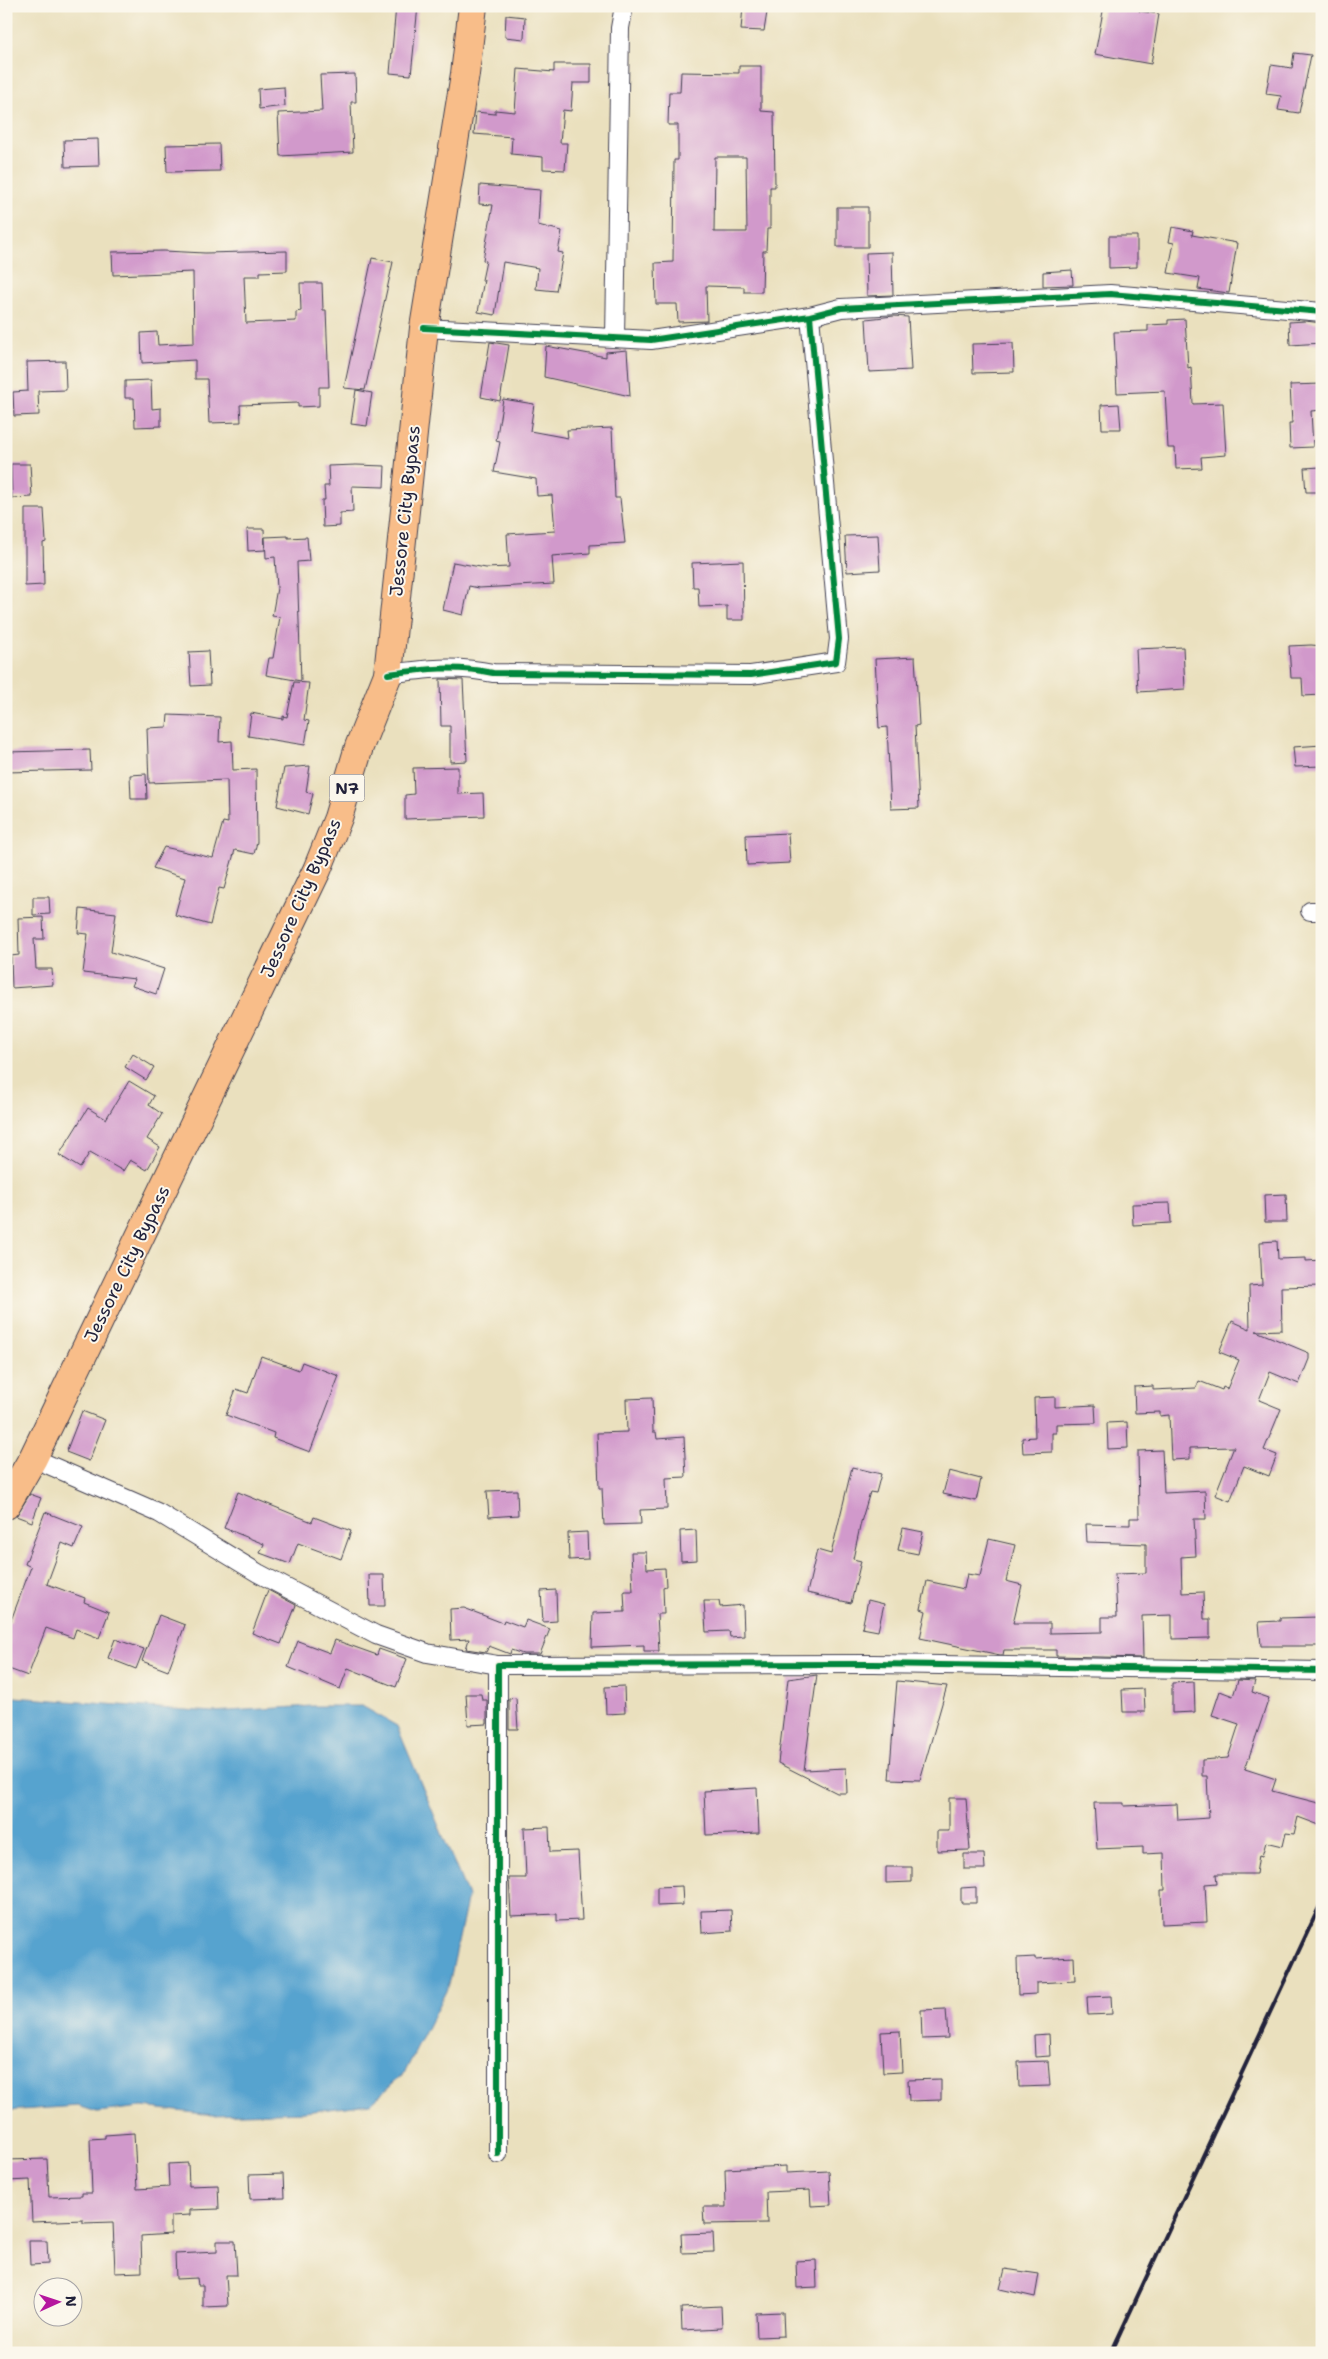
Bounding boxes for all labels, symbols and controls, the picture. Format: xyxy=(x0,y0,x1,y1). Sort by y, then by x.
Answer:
street label: Jessore City Bypass xyxy=(384,424,426,598)
road number: N7 xyxy=(330,774,364,801)
street label: Jessore City Bypass xyxy=(255,815,347,981)
street label: Jessore City Bypass xyxy=(79,1182,175,1346)
north arrow xyxy=(32,2276,82,2326)
text: N xyxy=(62,2295,80,2307)

